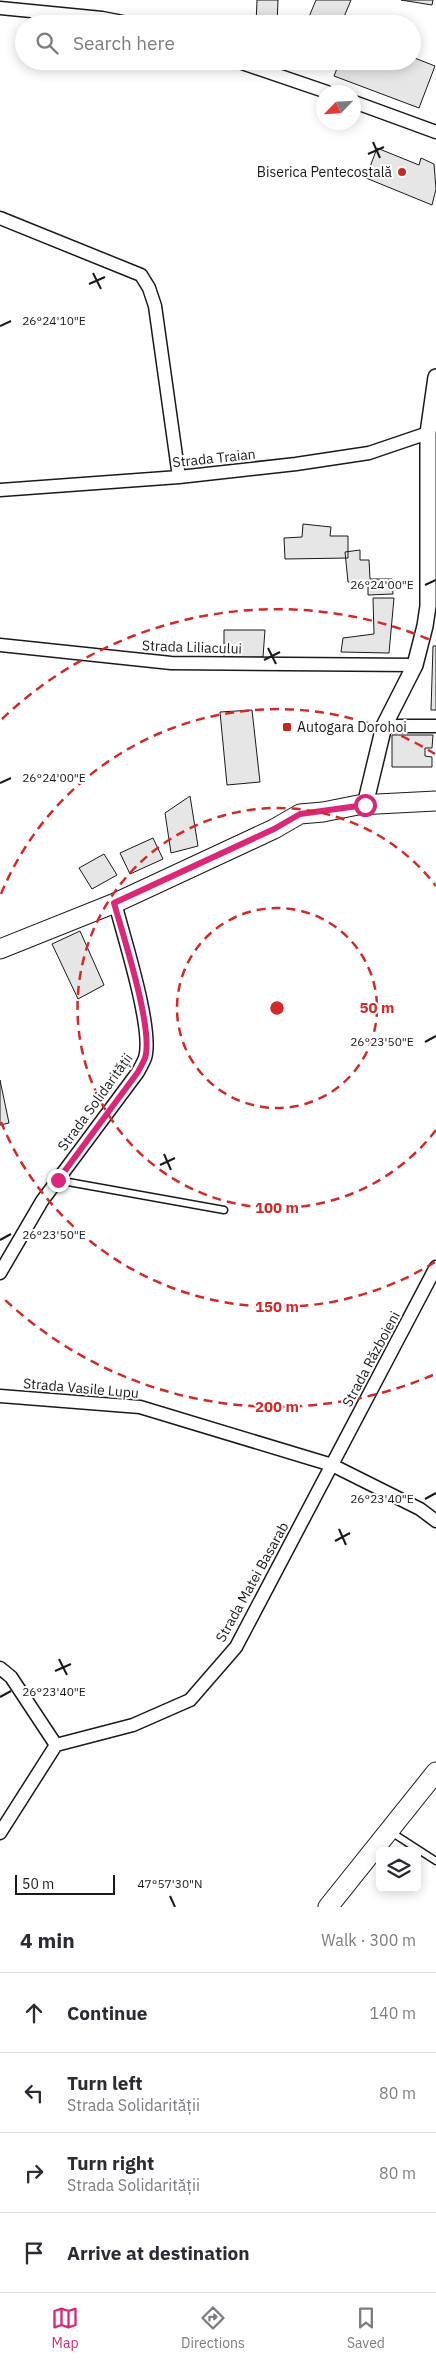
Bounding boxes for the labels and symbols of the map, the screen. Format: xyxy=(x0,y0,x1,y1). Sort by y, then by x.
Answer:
north arrow xyxy=(316,85,361,130)
place label: Biserica Pentecostală xyxy=(257,163,393,181)
marker: Biserica Pentecostală xyxy=(396,166,408,178)
text: 26°24'10"E xyxy=(22,313,86,328)
street label: Strada Traian xyxy=(172,445,256,471)
text: 26°24'00"E xyxy=(350,577,414,592)
street label: Strada Liliacului xyxy=(142,636,242,658)
place label: Autogara Dorohoi xyxy=(297,718,407,736)
marker: Autogara Dorohoi xyxy=(281,721,293,733)
text: 26°24'00"E xyxy=(22,770,86,785)
route start xyxy=(354,794,377,817)
text: 50 m xyxy=(360,998,394,1017)
centre of rings xyxy=(268,999,286,1017)
text: 26°23'50"E xyxy=(350,1034,414,1049)
street label: Strada Solidarității xyxy=(54,1050,136,1154)
route end xyxy=(47,1169,70,1192)
text: 100 m xyxy=(255,1198,299,1217)
text: 26°23'50"E xyxy=(22,1227,86,1242)
text: 150 m xyxy=(255,1297,299,1316)
street label: Strada Războieni xyxy=(338,1308,404,1410)
street label: Strada Vasile Lupu xyxy=(22,1374,140,1402)
text: 200 m xyxy=(255,1397,299,1416)
text: 26°23'40"E xyxy=(350,1491,414,1506)
street label: Strada Matei Basarab xyxy=(212,1519,292,1645)
text: 26°23'40"E xyxy=(22,1684,86,1699)
scale bar xyxy=(15,1872,115,1895)
text: 47°57'30"N xyxy=(137,1876,203,1891)

